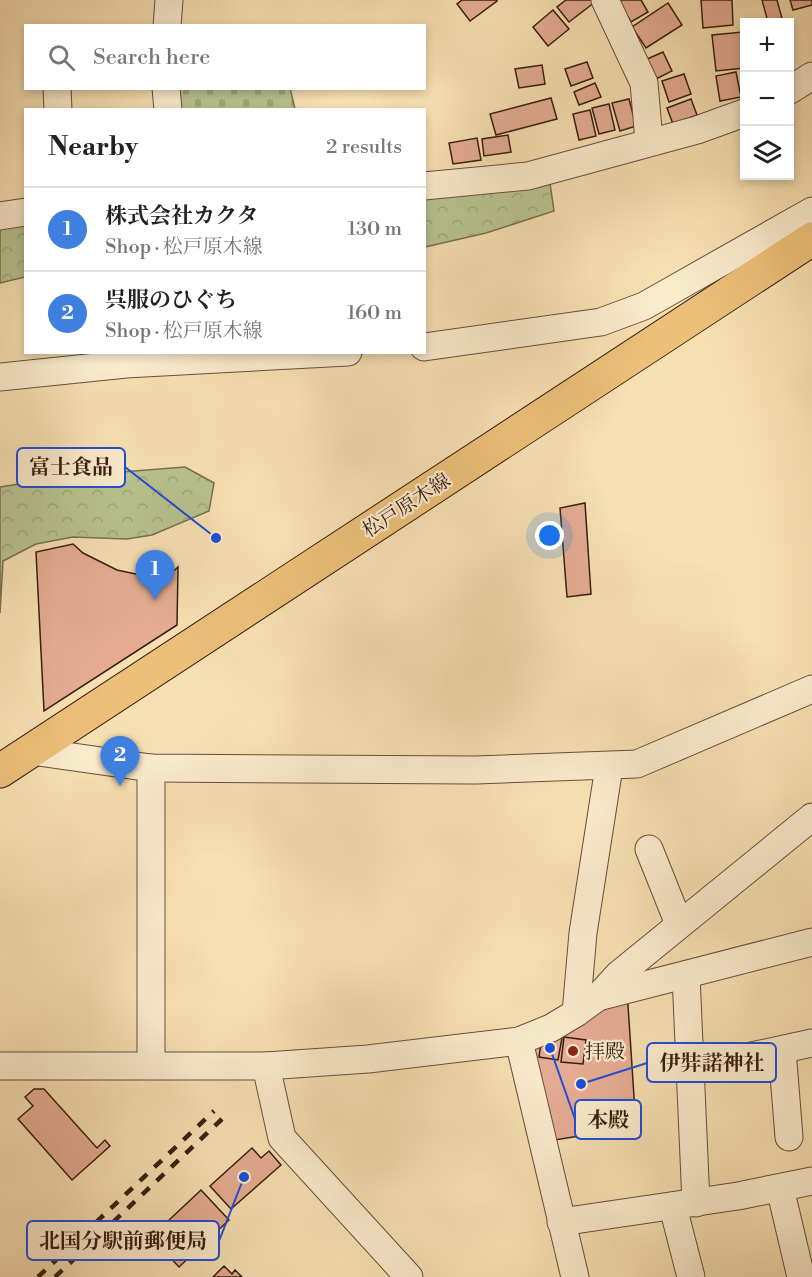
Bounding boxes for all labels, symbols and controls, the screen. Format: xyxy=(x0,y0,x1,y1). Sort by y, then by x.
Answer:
map controls xyxy=(740,18,794,180)
button: + xyxy=(740,18,794,72)
search box xyxy=(24,24,426,90)
icon: search xyxy=(45,41,78,74)
text: Search here xyxy=(93,44,210,71)
button: − xyxy=(740,72,794,126)
button: layers xyxy=(740,126,794,180)
text: Nearby xyxy=(48,131,138,163)
text: 2 results xyxy=(326,135,402,160)
text: 株式会社カクタ xyxy=(105,203,259,230)
text: 1 xyxy=(63,217,72,242)
text: 130 m xyxy=(347,217,402,242)
text: Shop · 松戸原木線 xyxy=(105,235,263,260)
text: 呉服のひぐち xyxy=(105,287,237,314)
text: 2 xyxy=(61,301,74,326)
text: 160 m xyxy=(347,301,402,326)
text: Shop · 松戸原木線 xyxy=(105,319,263,344)
callout: 富士食品 xyxy=(17,448,125,487)
text: 富士食品 xyxy=(29,455,113,481)
street label: 松戸原木線 xyxy=(358,469,456,544)
your location xyxy=(535,521,564,550)
pin: 1 xyxy=(136,550,174,600)
pin: 2 xyxy=(100,736,140,786)
place label: 拝殿 xyxy=(585,1040,625,1065)
callout: 伊弉諾神社 xyxy=(647,1043,776,1082)
marker: 拝殿 xyxy=(566,1044,580,1058)
text: 伊弉諾神社 xyxy=(660,1051,765,1077)
callout: 本殿 xyxy=(575,1100,641,1139)
text: 本殿 xyxy=(587,1108,629,1134)
callout: 北国分駅前郵便局 xyxy=(27,1221,219,1260)
text: 北国分駅前郵便局 xyxy=(39,1229,207,1255)

